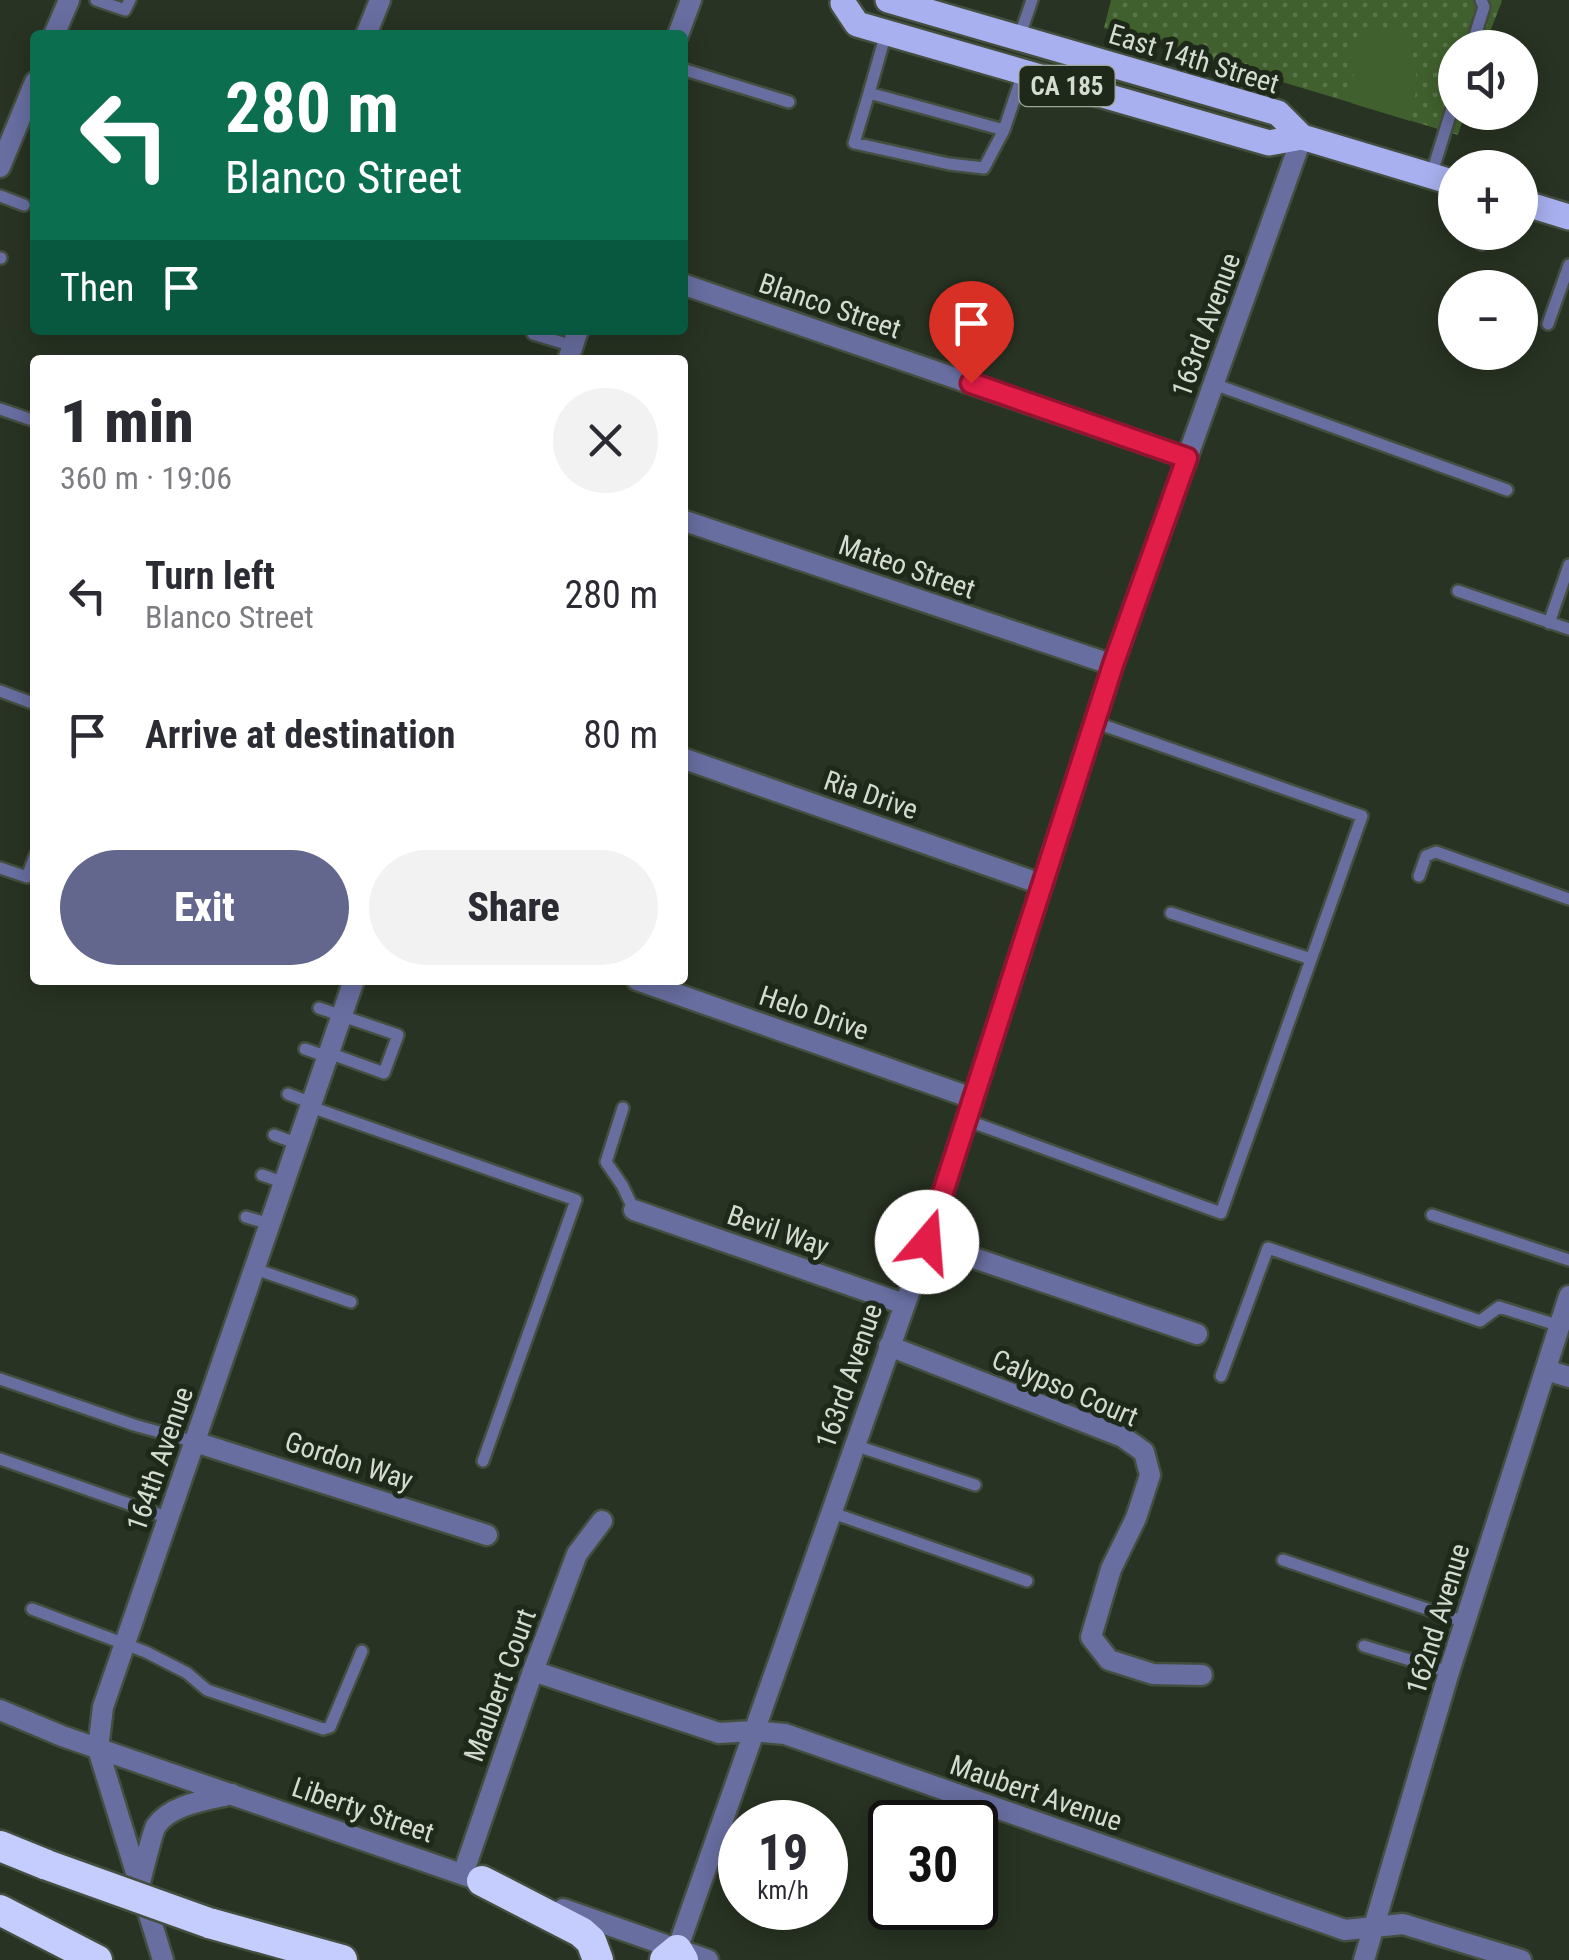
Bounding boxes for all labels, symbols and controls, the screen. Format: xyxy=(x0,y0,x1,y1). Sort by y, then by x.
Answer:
street label: East 14th Street xyxy=(1105,17,1283,101)
map controls xyxy=(1438,30,1538,370)
button: sound xyxy=(1438,30,1538,130)
road number: CA 185 xyxy=(1020,66,1114,106)
text: 280 m xyxy=(225,67,399,149)
icon: left xyxy=(60,70,190,200)
button: + xyxy=(1438,150,1538,250)
text: Blanco Street xyxy=(225,151,462,204)
street label: 163rd Avenue xyxy=(1165,249,1247,401)
icon: arrive xyxy=(154,260,209,315)
text: Then xyxy=(60,266,134,310)
street label: Blanco Street xyxy=(755,266,905,346)
button: − xyxy=(1438,270,1538,370)
pin xyxy=(929,281,1014,384)
icon: arrive xyxy=(944,296,999,351)
text: 1 min xyxy=(60,386,194,457)
button: close xyxy=(553,388,658,493)
text: 360 m · 19:06 xyxy=(60,459,232,497)
street label: Mateo Street xyxy=(834,528,980,606)
text: Turn left xyxy=(145,554,275,598)
icon: left xyxy=(60,568,115,623)
text: 280 m xyxy=(564,573,658,617)
text: Blanco Street xyxy=(145,598,314,636)
icon: arrive xyxy=(60,708,115,763)
text: Arrive at destination xyxy=(145,713,455,757)
text: 80 m xyxy=(583,713,658,757)
street label: Ria Drive xyxy=(820,764,922,826)
button: Exit xyxy=(60,850,349,965)
button: Share xyxy=(369,850,658,965)
street label: Helo Drive xyxy=(755,979,873,1047)
position arrow xyxy=(875,1190,979,1294)
street label: Bevil Way xyxy=(723,1198,833,1264)
street label: 163rd Avenue xyxy=(809,1299,889,1453)
street label: Calypso Court xyxy=(987,1342,1143,1434)
street label: 164th Avenue xyxy=(120,1383,200,1535)
street label: Gordon Way xyxy=(281,1425,417,1497)
street label: 162nd Avenue xyxy=(1399,1540,1477,1698)
street label: Maubert Court xyxy=(457,1604,543,1766)
street label: Maubert Avenue xyxy=(946,1748,1126,1838)
street label: Liberty Street xyxy=(288,1770,438,1850)
speed limit sign: 30 xyxy=(868,1800,998,1930)
text: 19 xyxy=(758,1824,808,1882)
text: km/h xyxy=(757,1876,809,1905)

